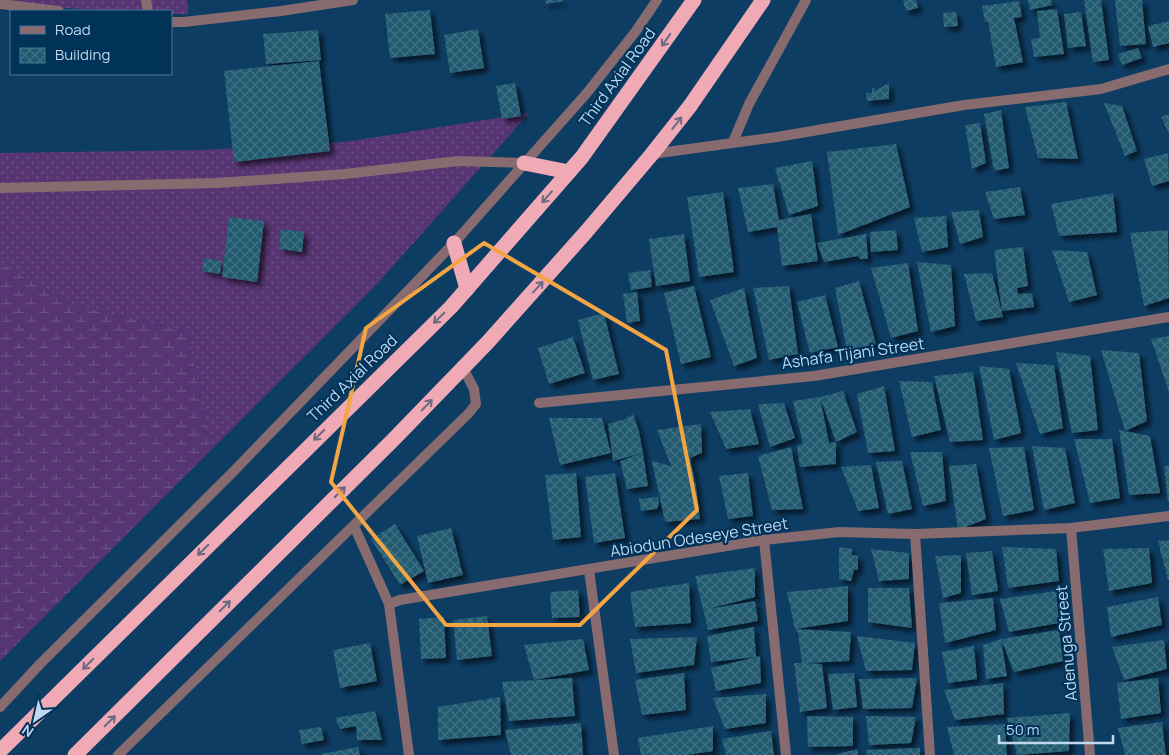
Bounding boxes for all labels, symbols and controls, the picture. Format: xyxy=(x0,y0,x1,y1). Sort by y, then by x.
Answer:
legend xyxy=(10,10,172,75)
text: Road xyxy=(55,19,91,40)
street label: Third Axial Road xyxy=(574,23,660,131)
one-way arrow xyxy=(661,33,671,47)
text: Building xyxy=(55,44,110,65)
one-way arrow xyxy=(671,116,682,129)
one-way arrow xyxy=(541,191,553,204)
one-way arrow xyxy=(532,280,544,293)
one-way arrow xyxy=(433,312,445,325)
street label: Third Axial Road xyxy=(302,329,402,427)
street label: Ashafa Tijani Street xyxy=(780,332,926,374)
one-way arrow xyxy=(421,399,433,411)
one-way arrow xyxy=(313,429,325,442)
one-way arrow xyxy=(334,486,347,498)
street label: Abiodun Odeseye Street xyxy=(608,512,790,562)
one-way arrow xyxy=(197,544,210,556)
street label: Adenuga Street xyxy=(1050,584,1082,702)
one-way arrow xyxy=(219,600,231,612)
one-way arrow xyxy=(82,658,94,670)
north arrow xyxy=(10,695,60,745)
scale bar xyxy=(999,712,1113,744)
one-way arrow xyxy=(104,714,116,727)
text: 50 m xyxy=(1006,719,1040,740)
text: N xyxy=(18,721,37,742)

